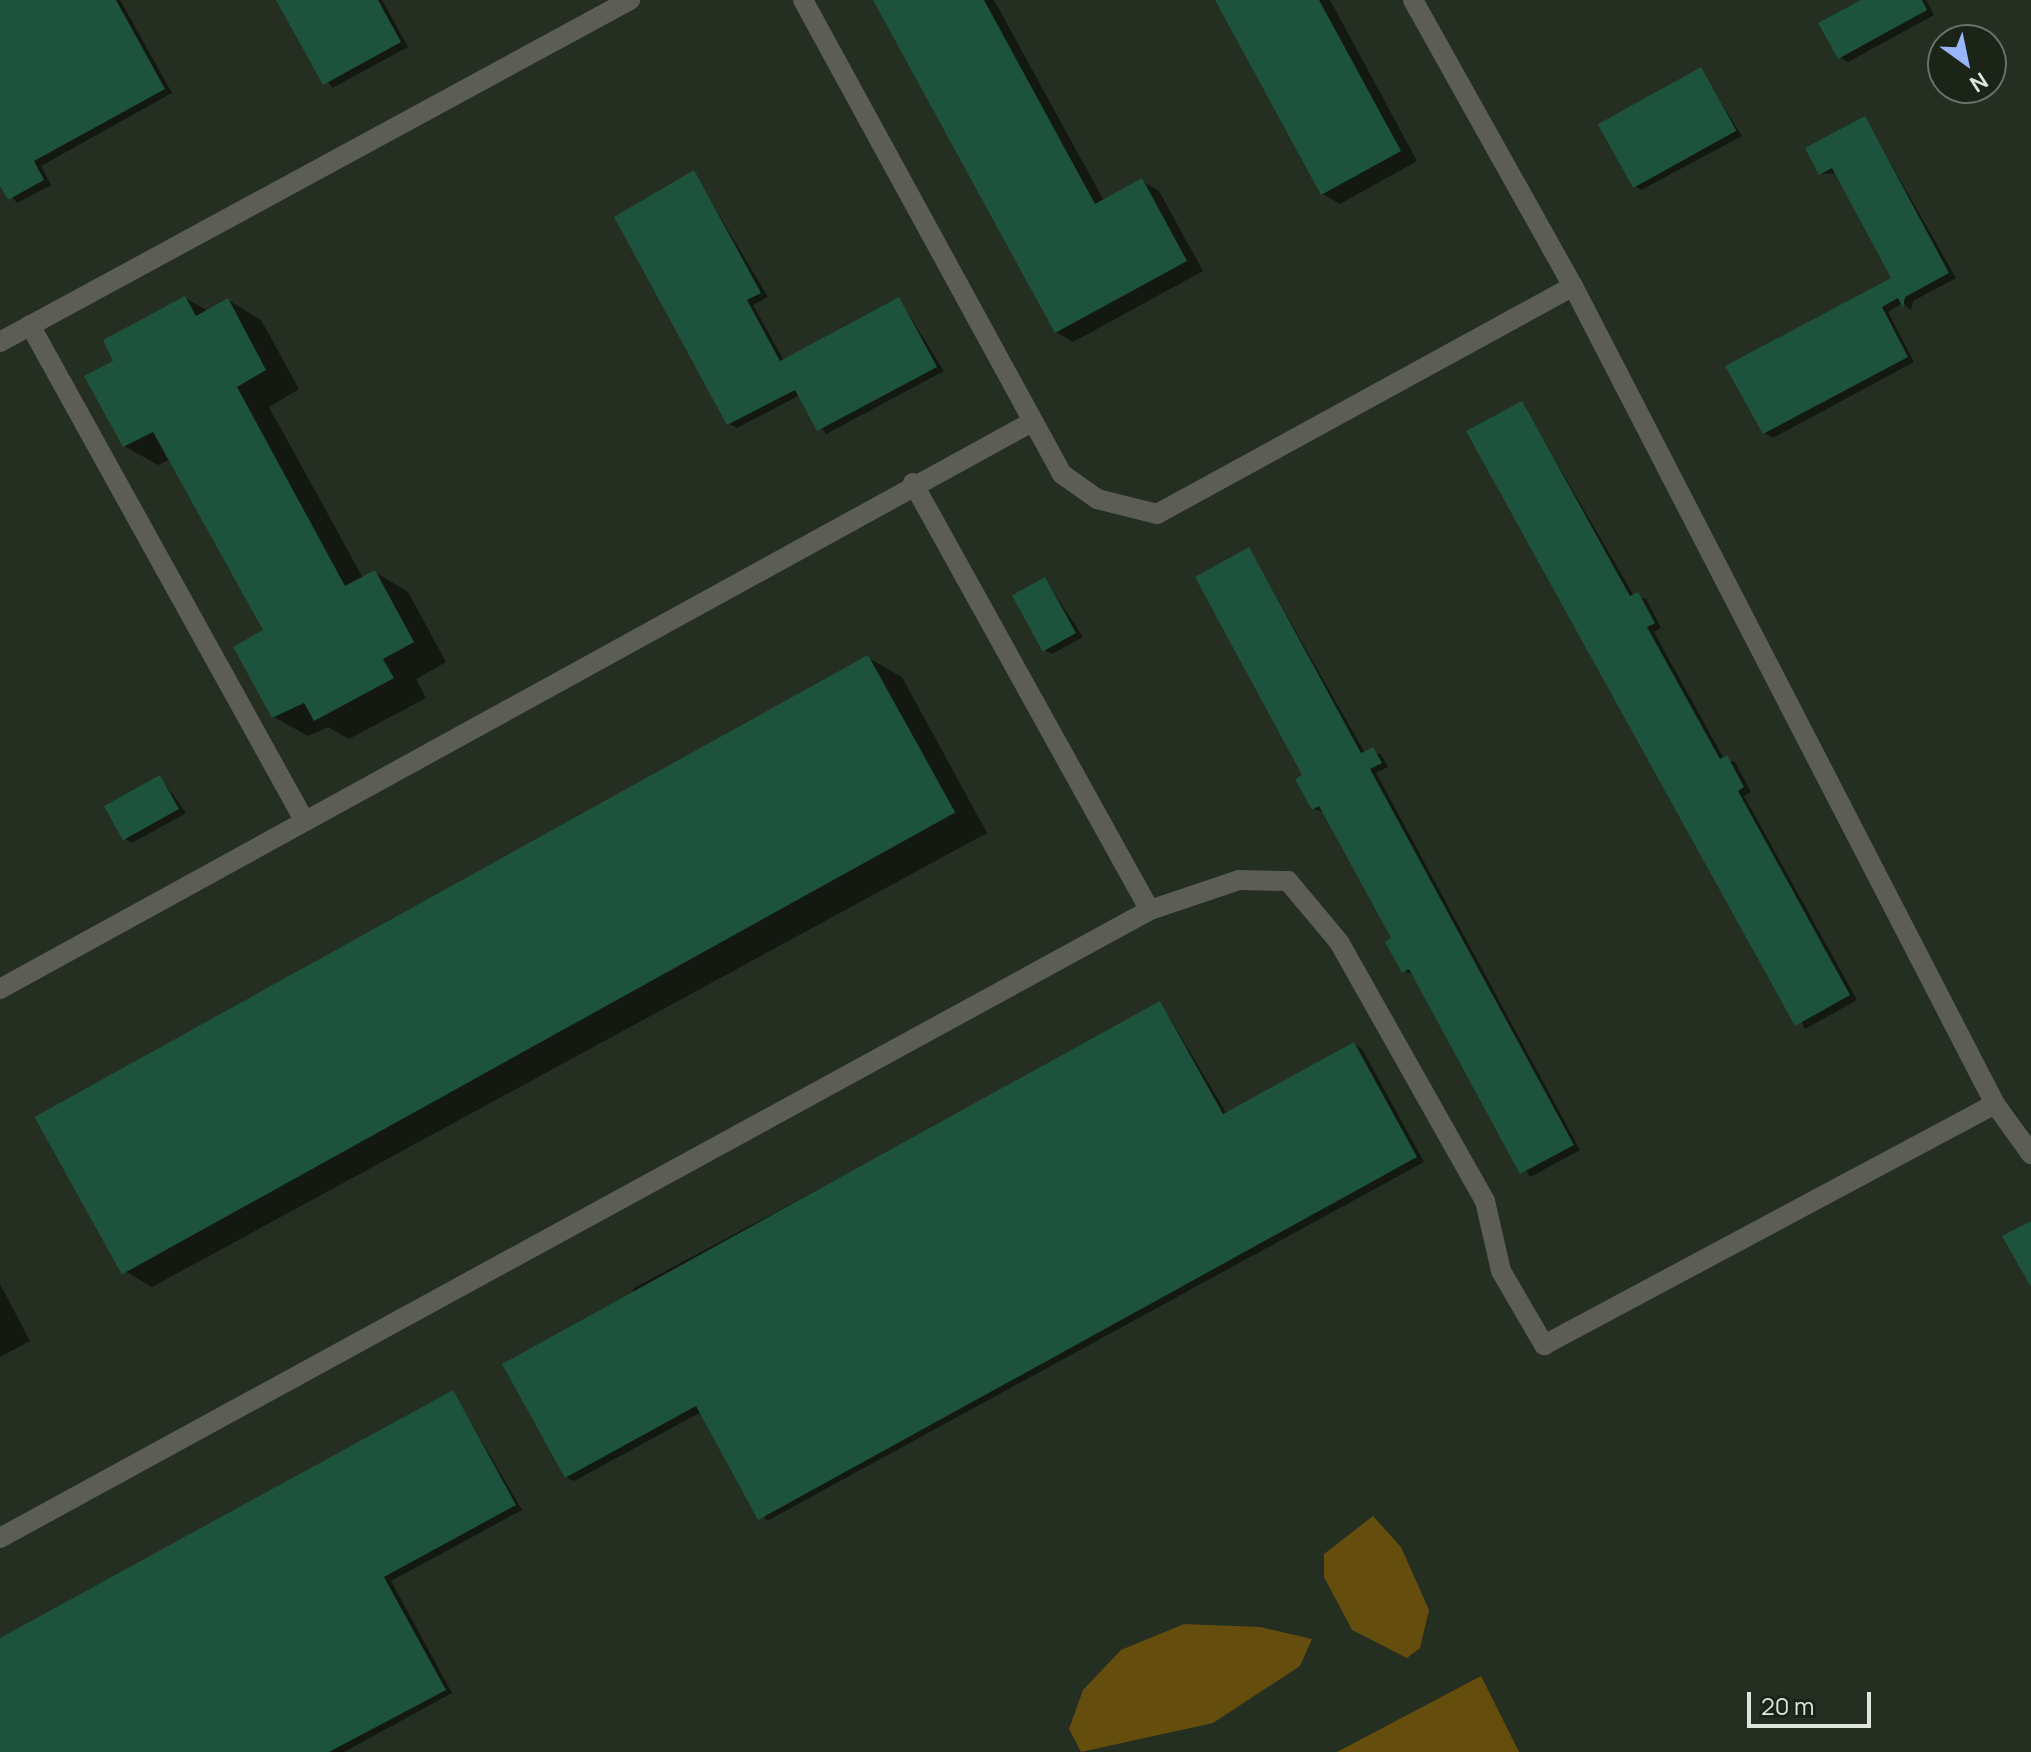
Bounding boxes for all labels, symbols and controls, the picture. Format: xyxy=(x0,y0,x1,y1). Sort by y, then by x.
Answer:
north arrow xyxy=(1927,24,2007,104)
text: N xyxy=(1964,66,1994,99)
scale bar xyxy=(1751,1676,1875,1726)
text: 20 m xyxy=(1761,1689,1814,1722)

